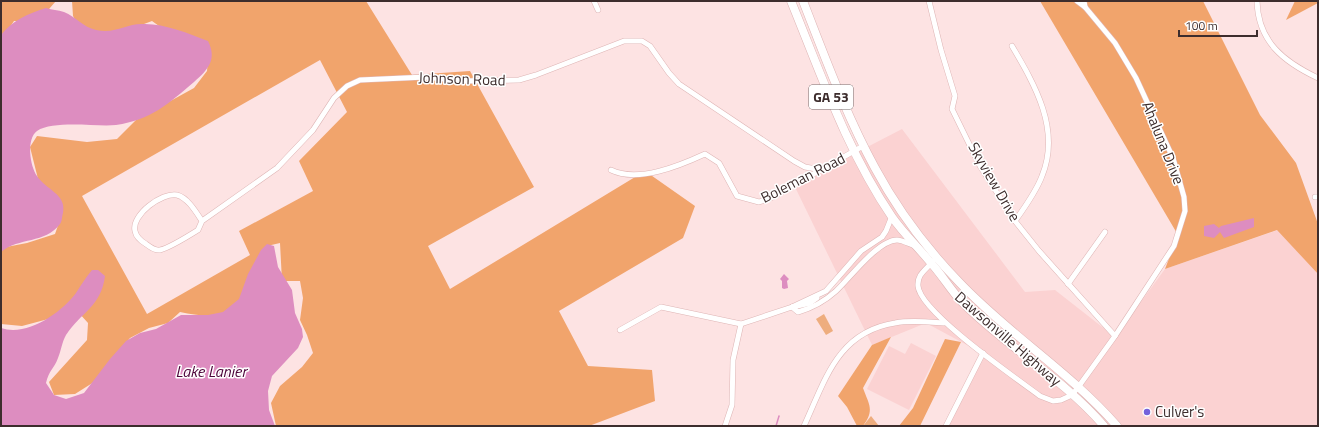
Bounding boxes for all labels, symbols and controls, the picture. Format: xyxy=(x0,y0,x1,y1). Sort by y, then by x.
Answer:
scale bar xyxy=(1179,12,1257,38)
text: 100 m xyxy=(1185,16,1218,35)
street label: Johnson Road xyxy=(418,65,506,92)
road number: GA 53 xyxy=(809,85,853,109)
street label: Ahaluna Drive xyxy=(1136,98,1191,188)
street label: Skyview Drive xyxy=(962,138,1026,226)
street label: Boleman Road xyxy=(757,146,849,209)
street label: Dawsonville Highway xyxy=(950,286,1067,392)
water label: Lake Lanier xyxy=(175,359,248,383)
place label: Culver's xyxy=(1155,400,1204,423)
marker: Culver's xyxy=(1142,407,1152,417)

